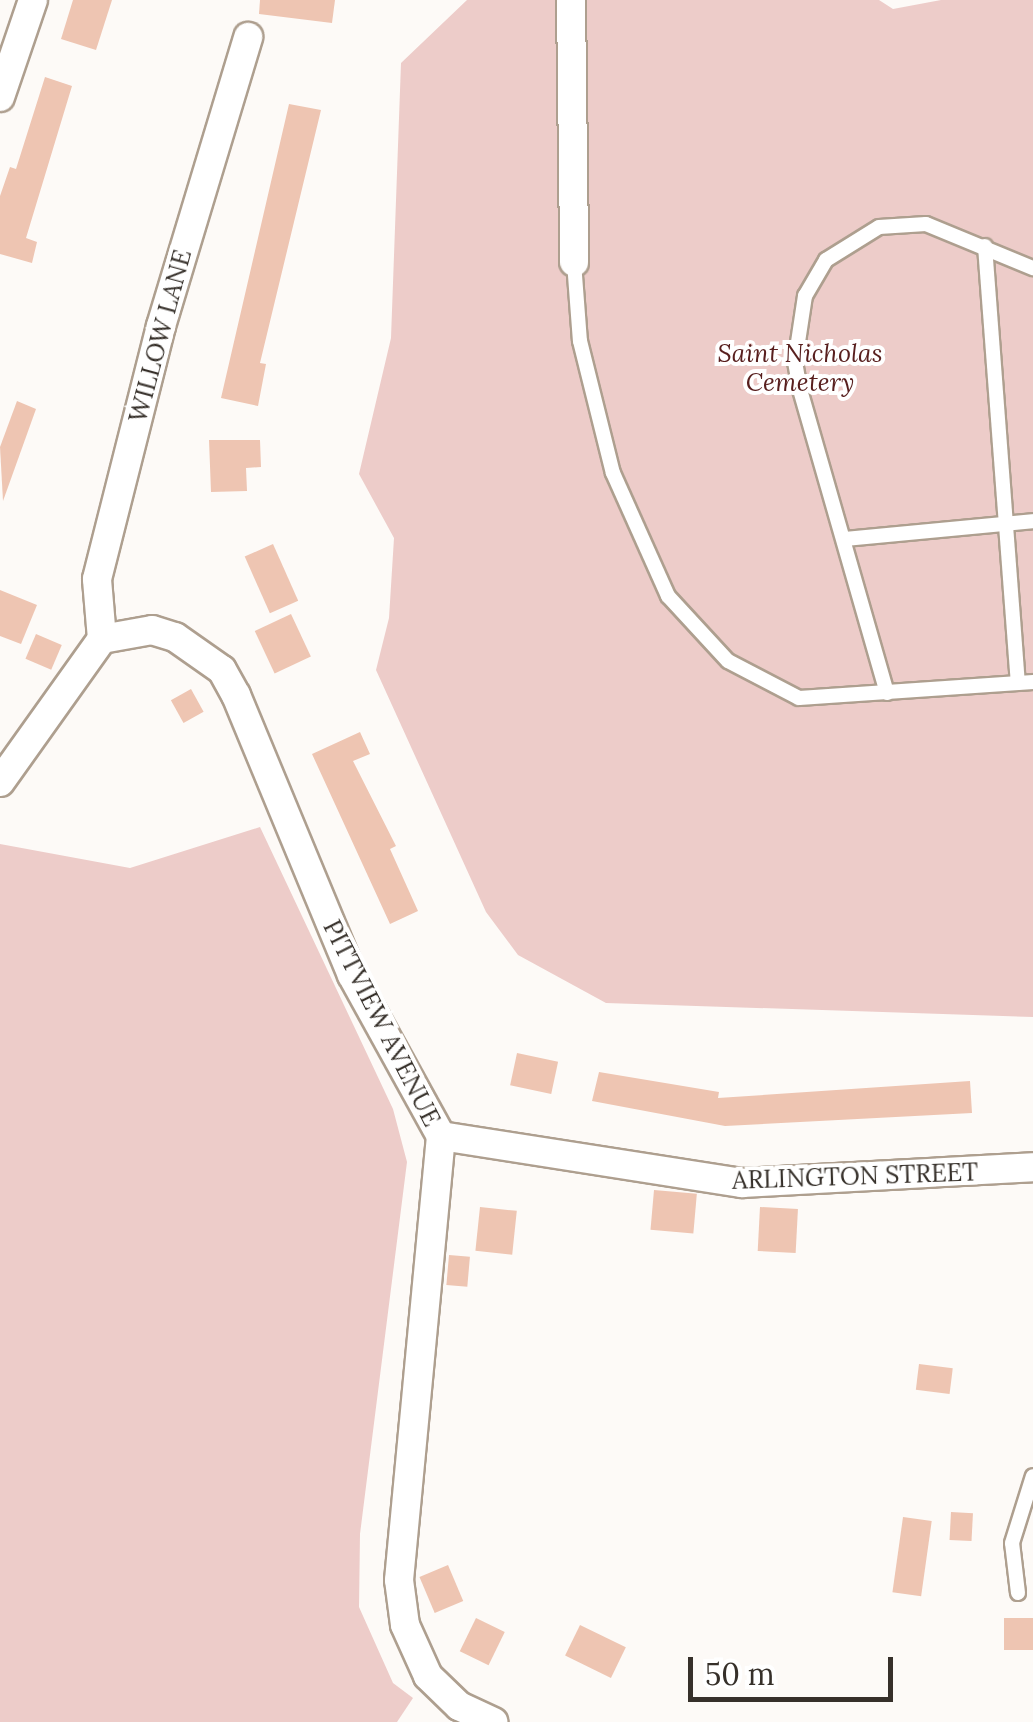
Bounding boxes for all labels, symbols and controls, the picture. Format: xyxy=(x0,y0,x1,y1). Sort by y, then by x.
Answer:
street label: WILLOW LANE xyxy=(123,246,197,426)
park label: Saint Nicholas Cemetery xyxy=(718,339,882,398)
street label: PITTVIEW AVENUE xyxy=(317,915,447,1131)
street label: ARLINGTON STREET xyxy=(731,1157,979,1195)
scale bar xyxy=(693,1637,898,1699)
text: 50 m xyxy=(705,1655,775,1693)

